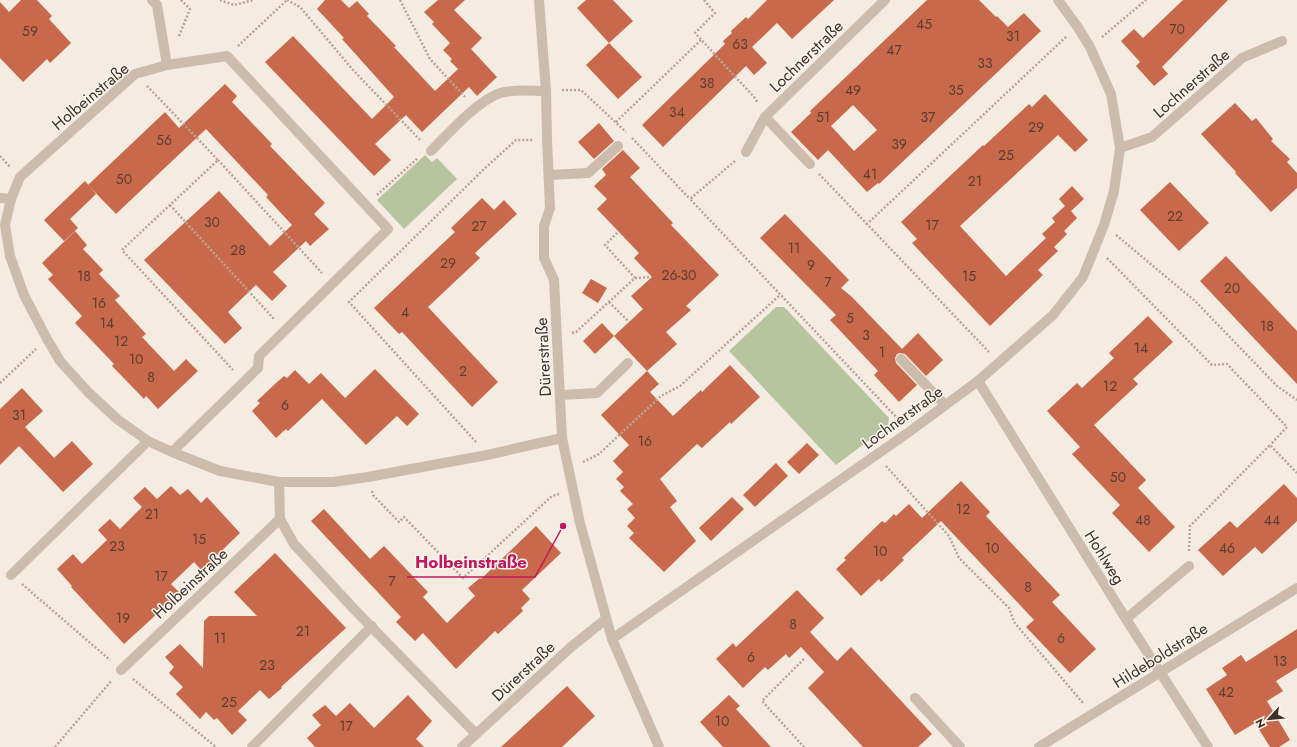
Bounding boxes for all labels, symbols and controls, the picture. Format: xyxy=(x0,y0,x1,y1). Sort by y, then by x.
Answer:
house number: 45 xyxy=(916,14,932,34)
street label: Lochnerstraße xyxy=(764,15,848,98)
house number: 70 xyxy=(1169,19,1185,39)
house number: 59 xyxy=(22,21,38,41)
house number: 31 xyxy=(1006,26,1020,46)
house number: 63 xyxy=(732,34,748,54)
house number: 47 xyxy=(886,40,902,60)
street label: Lochnerstraße xyxy=(1148,44,1235,123)
house number: 33 xyxy=(977,53,993,73)
street label: Holbeinstraße xyxy=(47,57,134,136)
house number: 38 xyxy=(699,73,715,93)
house number: 49 xyxy=(845,80,861,100)
house number: 35 xyxy=(948,80,964,100)
house number: 34 xyxy=(669,102,685,122)
house number: 51 xyxy=(816,107,830,127)
house number: 37 xyxy=(921,107,936,127)
house number: 29 xyxy=(1028,117,1044,137)
house number: 56 xyxy=(156,130,172,150)
house number: 39 xyxy=(891,134,907,154)
house number: 25 xyxy=(998,145,1014,165)
house number: 41 xyxy=(863,164,877,184)
house number: 50 xyxy=(116,169,132,189)
house number: 21 xyxy=(968,171,982,191)
house number: 22 xyxy=(1167,206,1183,226)
house number: 30 xyxy=(204,212,220,232)
house number: 17 xyxy=(925,215,939,235)
house number: 27 xyxy=(471,216,487,236)
house number: 11 xyxy=(788,238,800,258)
house number: 28 xyxy=(230,240,246,260)
house number: 29 xyxy=(440,253,456,273)
house number: 9 xyxy=(807,255,815,275)
house number: 26-30 xyxy=(661,265,697,285)
house number: 18 xyxy=(77,266,91,286)
house number: 15 xyxy=(962,266,976,286)
house number: 7 xyxy=(824,272,832,292)
house number: 20 xyxy=(1224,278,1240,298)
house number: 16 xyxy=(92,293,106,313)
house number: 4 xyxy=(401,302,409,322)
house number: 5 xyxy=(846,308,854,328)
house number: 14 xyxy=(100,313,114,333)
house number: 18 xyxy=(1260,316,1274,336)
street label: Dürerstraße xyxy=(530,317,557,397)
house number: 3 xyxy=(862,325,870,345)
house number: 12 xyxy=(114,331,128,351)
house number: 14 xyxy=(1134,338,1148,358)
house number: 1 xyxy=(879,342,885,362)
house number: 10 xyxy=(129,349,143,369)
house number: 2 xyxy=(459,361,467,381)
house number: 8 xyxy=(147,367,155,387)
house number: 12 xyxy=(1103,376,1117,396)
street label: Lochnerstraße xyxy=(857,380,947,455)
house number: 6 xyxy=(281,395,289,415)
house number: 31 xyxy=(12,405,26,425)
house number: 16 xyxy=(638,431,652,451)
house number: 50 xyxy=(1110,467,1126,487)
house number: 12 xyxy=(956,499,970,519)
house number: 21 xyxy=(145,504,159,524)
house number: 48 xyxy=(1135,510,1151,530)
house number: 44 xyxy=(1264,510,1280,530)
street label: Hohlweg xyxy=(1079,526,1130,589)
house number: 15 xyxy=(192,529,206,549)
house number: 23 xyxy=(109,536,125,556)
house number: 10 xyxy=(985,538,999,558)
house number: 46 xyxy=(1219,538,1235,558)
house number: 10 xyxy=(873,541,887,561)
street label: Holbeinstraße xyxy=(148,543,233,624)
callout: Holbeinstraße xyxy=(407,548,535,577)
text: Holbeinstraße xyxy=(415,550,527,574)
house number: 17 xyxy=(154,566,168,586)
house number: 7 xyxy=(388,571,396,591)
house number: 8 xyxy=(1024,577,1032,597)
house number: 19 xyxy=(116,608,130,628)
house number: 8 xyxy=(789,614,797,634)
street label: Hildeboldstraße xyxy=(1108,617,1212,694)
house number: 21 xyxy=(296,621,310,641)
house number: 11 xyxy=(214,628,226,648)
house number: 6 xyxy=(1057,628,1065,648)
street label: Dürerstraße xyxy=(487,636,560,707)
house number: 6 xyxy=(747,647,755,667)
house number: 13 xyxy=(1273,651,1287,671)
house number: 23 xyxy=(259,655,275,675)
house number: 42 xyxy=(1218,682,1234,702)
house number: 25 xyxy=(221,692,237,712)
north arrow xyxy=(1249,699,1289,739)
house number: 10 xyxy=(715,711,729,731)
house number: 17 xyxy=(339,716,353,736)
text: N xyxy=(1251,716,1269,731)

